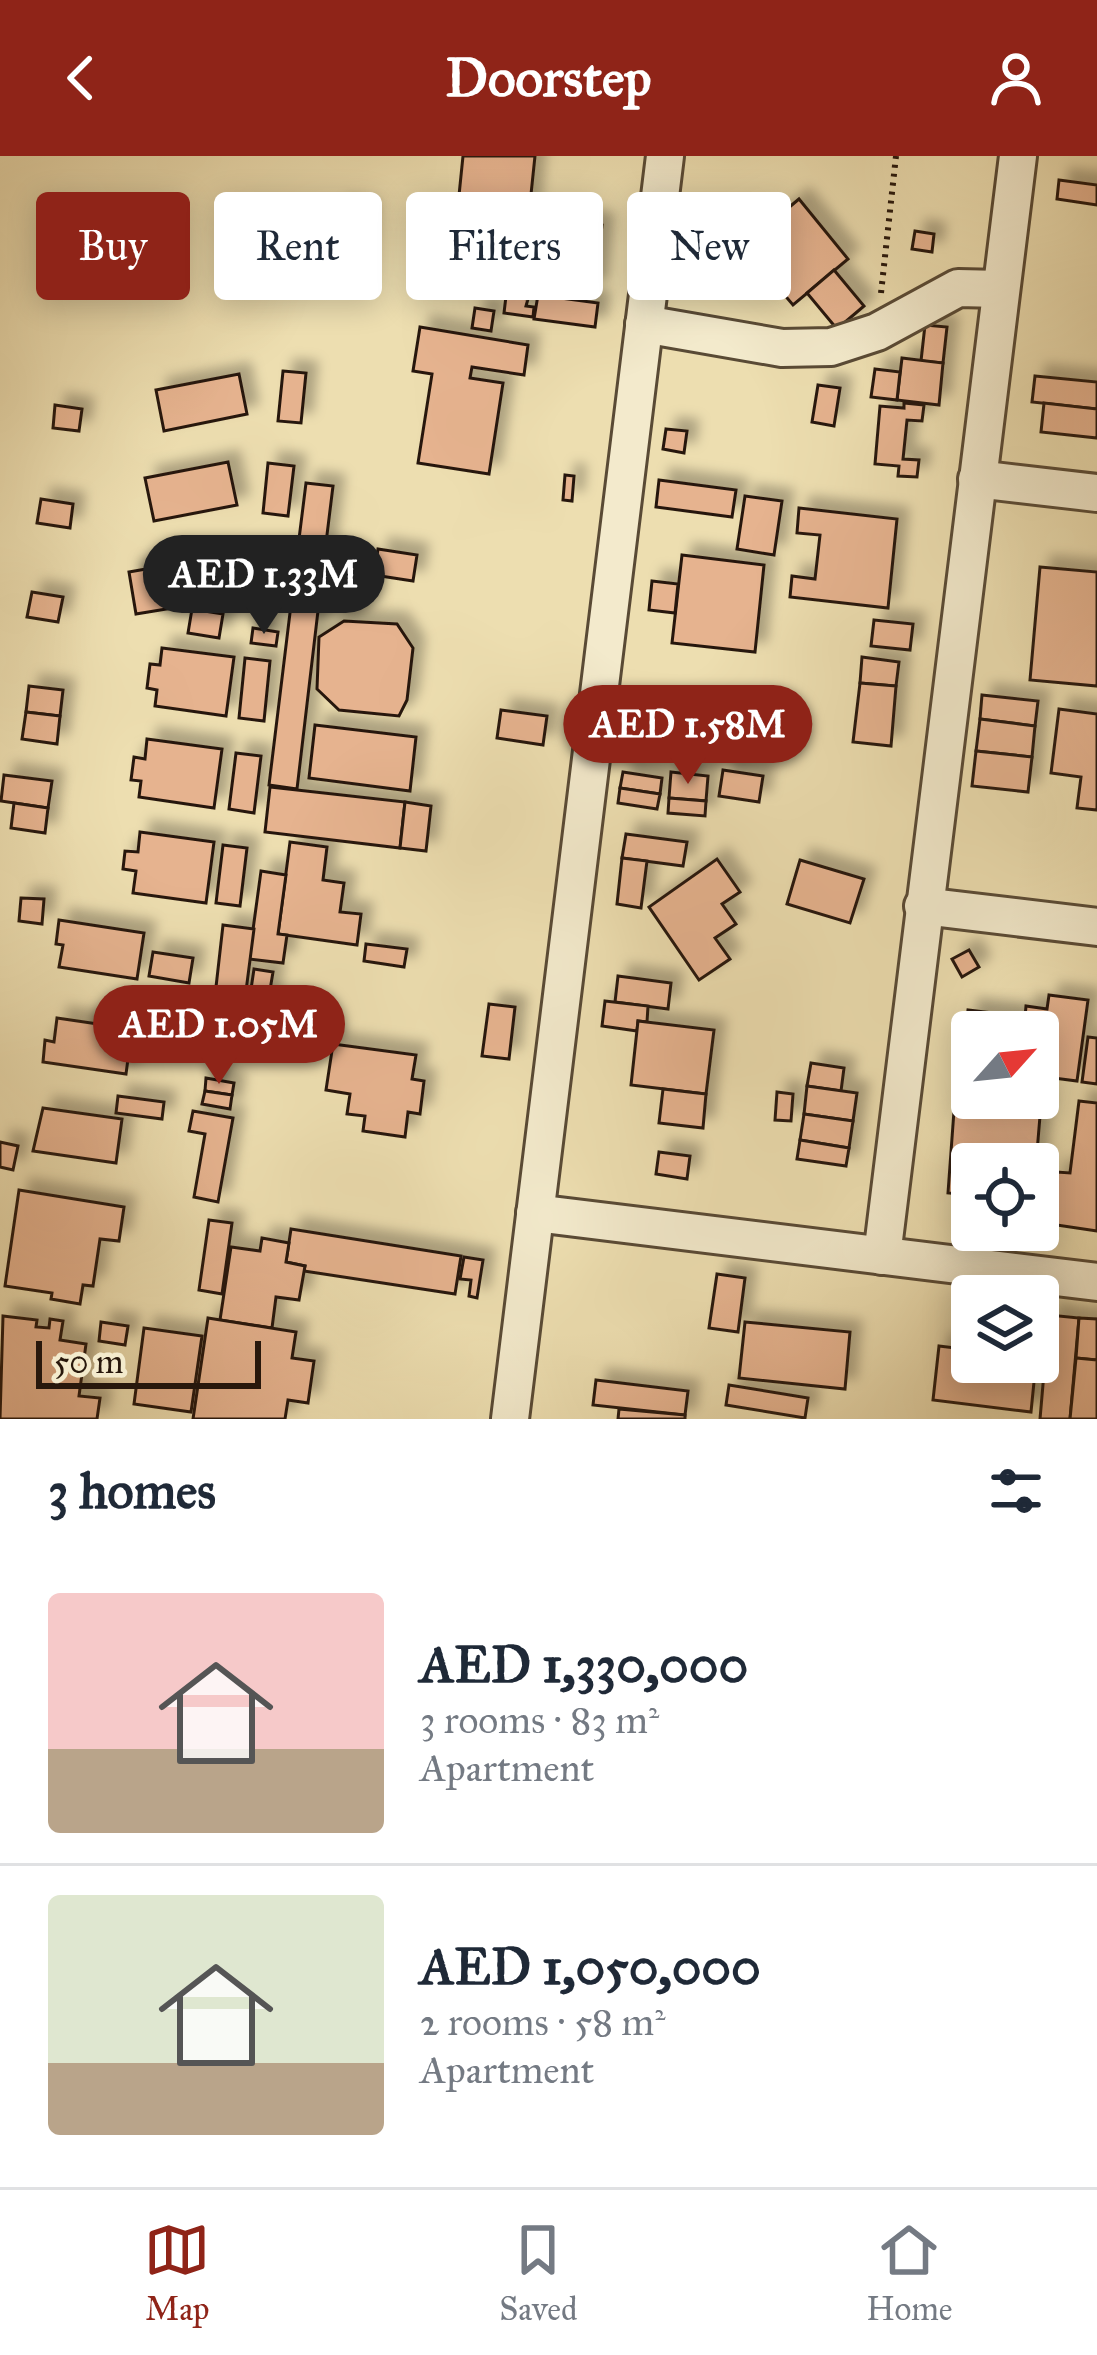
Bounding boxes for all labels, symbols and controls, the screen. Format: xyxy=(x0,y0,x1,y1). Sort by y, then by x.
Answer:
icon: back xyxy=(48,45,114,111)
text: Doorstep xyxy=(445,45,652,111)
icon: person xyxy=(983,45,1049,111)
chip: Buy xyxy=(36,192,190,300)
chip: Rent xyxy=(214,192,382,300)
chip: Filters xyxy=(406,192,603,300)
chip: New xyxy=(627,192,791,300)
pin: AED 1.33M xyxy=(127,535,401,637)
text: AED 1.33M xyxy=(170,550,358,598)
pin: AED 1.58M xyxy=(551,685,825,787)
text: AED 1.58M xyxy=(590,700,786,748)
pin: AED 1.05M xyxy=(82,985,356,1087)
text: AED 1.05M xyxy=(120,1000,318,1048)
north arrow xyxy=(951,1011,1059,1119)
map controls xyxy=(951,1011,1059,1383)
button: locate xyxy=(951,1143,1059,1251)
button: layers xyxy=(951,1275,1059,1383)
scale bar xyxy=(36,1335,261,1388)
text: 50 m xyxy=(54,1342,123,1382)
icon: filters xyxy=(983,1458,1049,1524)
text: 3 homes xyxy=(48,1460,216,1522)
text: AED 1,330,000 xyxy=(420,1634,748,1696)
icon: home xyxy=(144,1641,288,1785)
text: 3 rooms · 83 m² xyxy=(420,1696,659,1744)
text: Apartment xyxy=(420,1744,594,1792)
text: AED 1,050,000 xyxy=(420,1936,761,1998)
icon: home xyxy=(144,1943,288,2087)
text: 2 rooms · 58 m² xyxy=(420,1998,666,2046)
text: Apartment xyxy=(420,2046,594,2094)
tab: Map xyxy=(144,2217,210,2329)
tab: Saved xyxy=(499,2217,578,2329)
tab: Home xyxy=(866,2217,953,2329)

